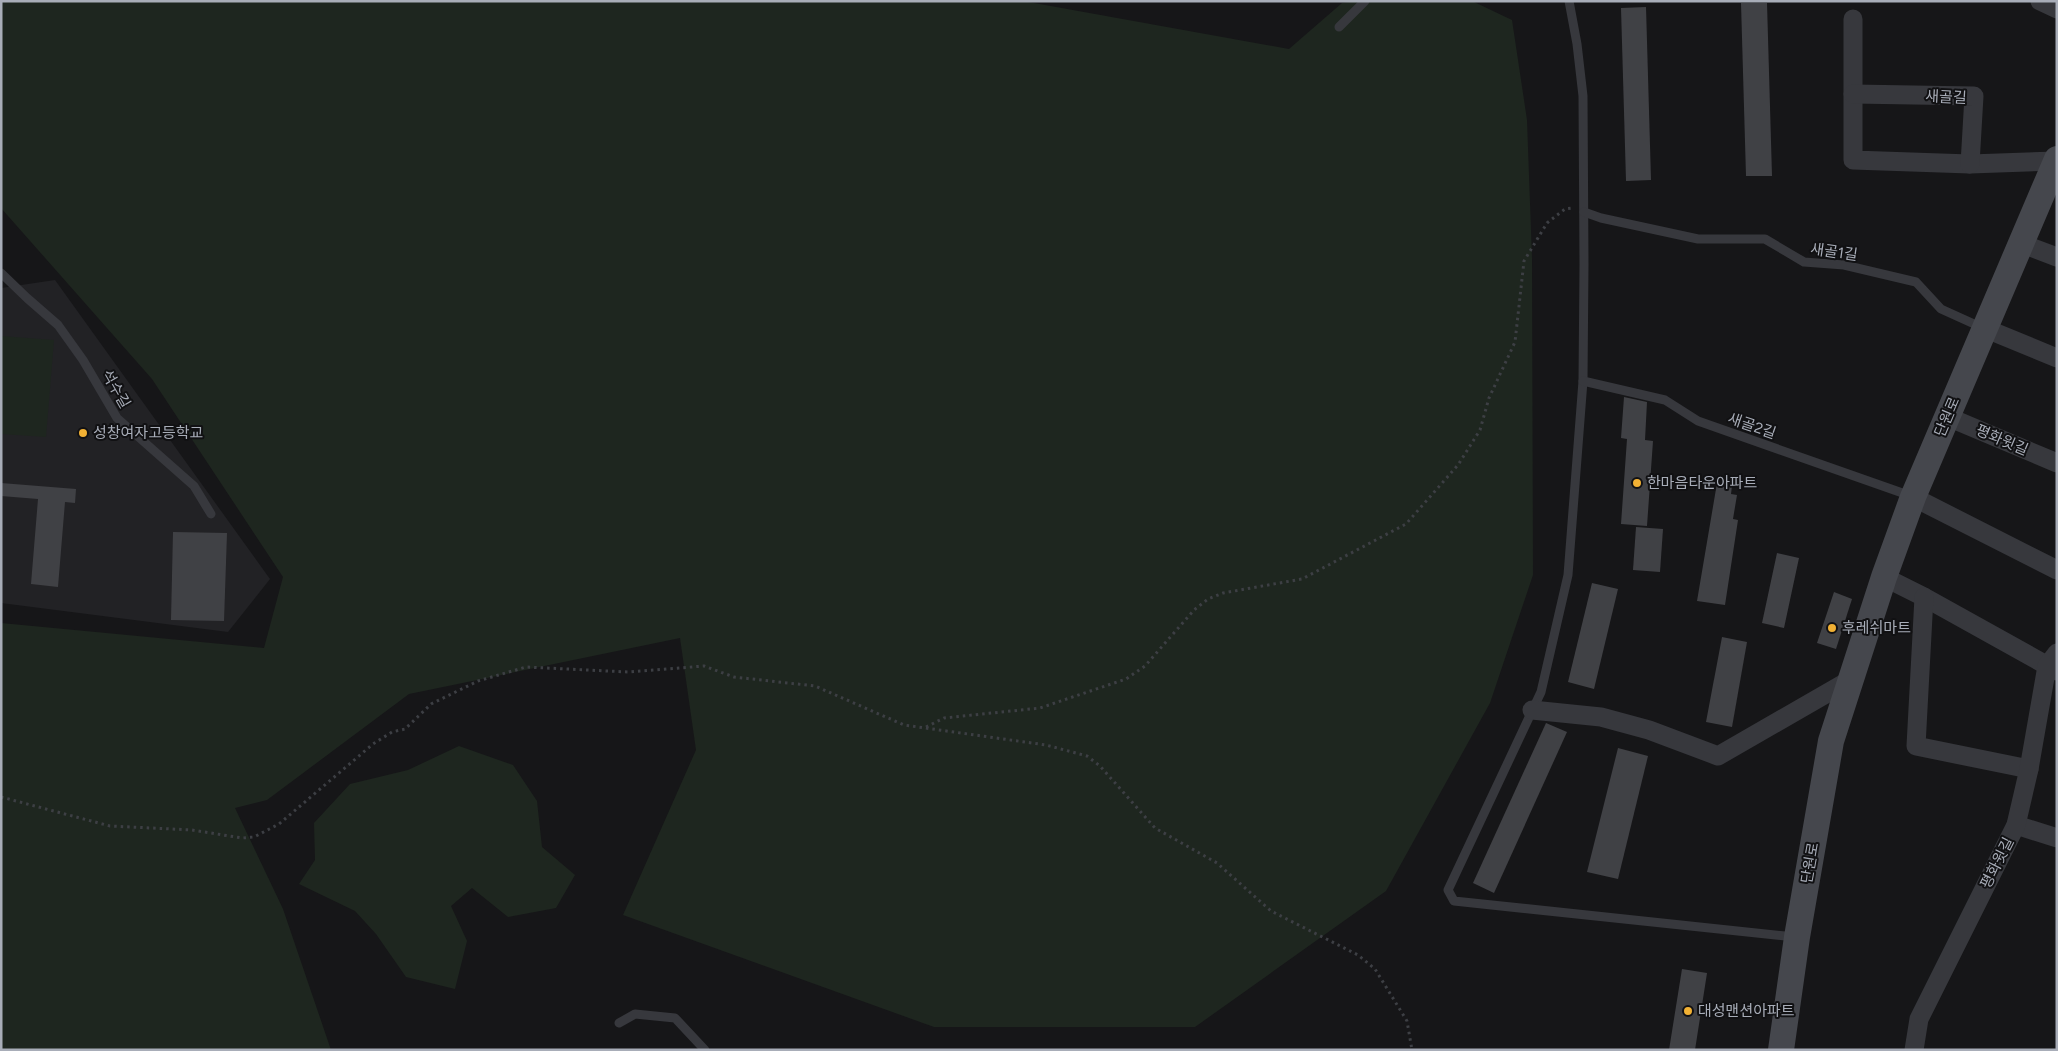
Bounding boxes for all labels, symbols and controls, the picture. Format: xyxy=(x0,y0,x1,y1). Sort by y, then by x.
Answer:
street label: 새골길 xyxy=(1925,87,1967,107)
street label: 새골1길 xyxy=(1809,240,1859,264)
street label: 석수길 xyxy=(98,367,134,411)
street label: 단원로 xyxy=(1931,394,1963,440)
street label: 새골2길 xyxy=(1726,409,1778,443)
street label: 평화윗길 xyxy=(1973,421,2031,459)
place label: 성창여자고등학교 xyxy=(93,424,203,442)
marker: 성창여자고등학교 xyxy=(77,427,89,439)
place label: 한마음타운아파트 xyxy=(1647,474,1758,492)
marker: 한마음타운아파트 xyxy=(1631,477,1643,489)
place label: 후레쉬마트 xyxy=(1842,619,1911,637)
marker: 후레쉬마트 xyxy=(1826,622,1838,634)
street label: 평화윗길 xyxy=(1976,834,2018,892)
street label: 단원로 xyxy=(1798,841,1822,885)
place label: 대성맨션아파트 xyxy=(1698,1002,1795,1020)
marker: 대성맨션아파트 xyxy=(1682,1005,1694,1017)

